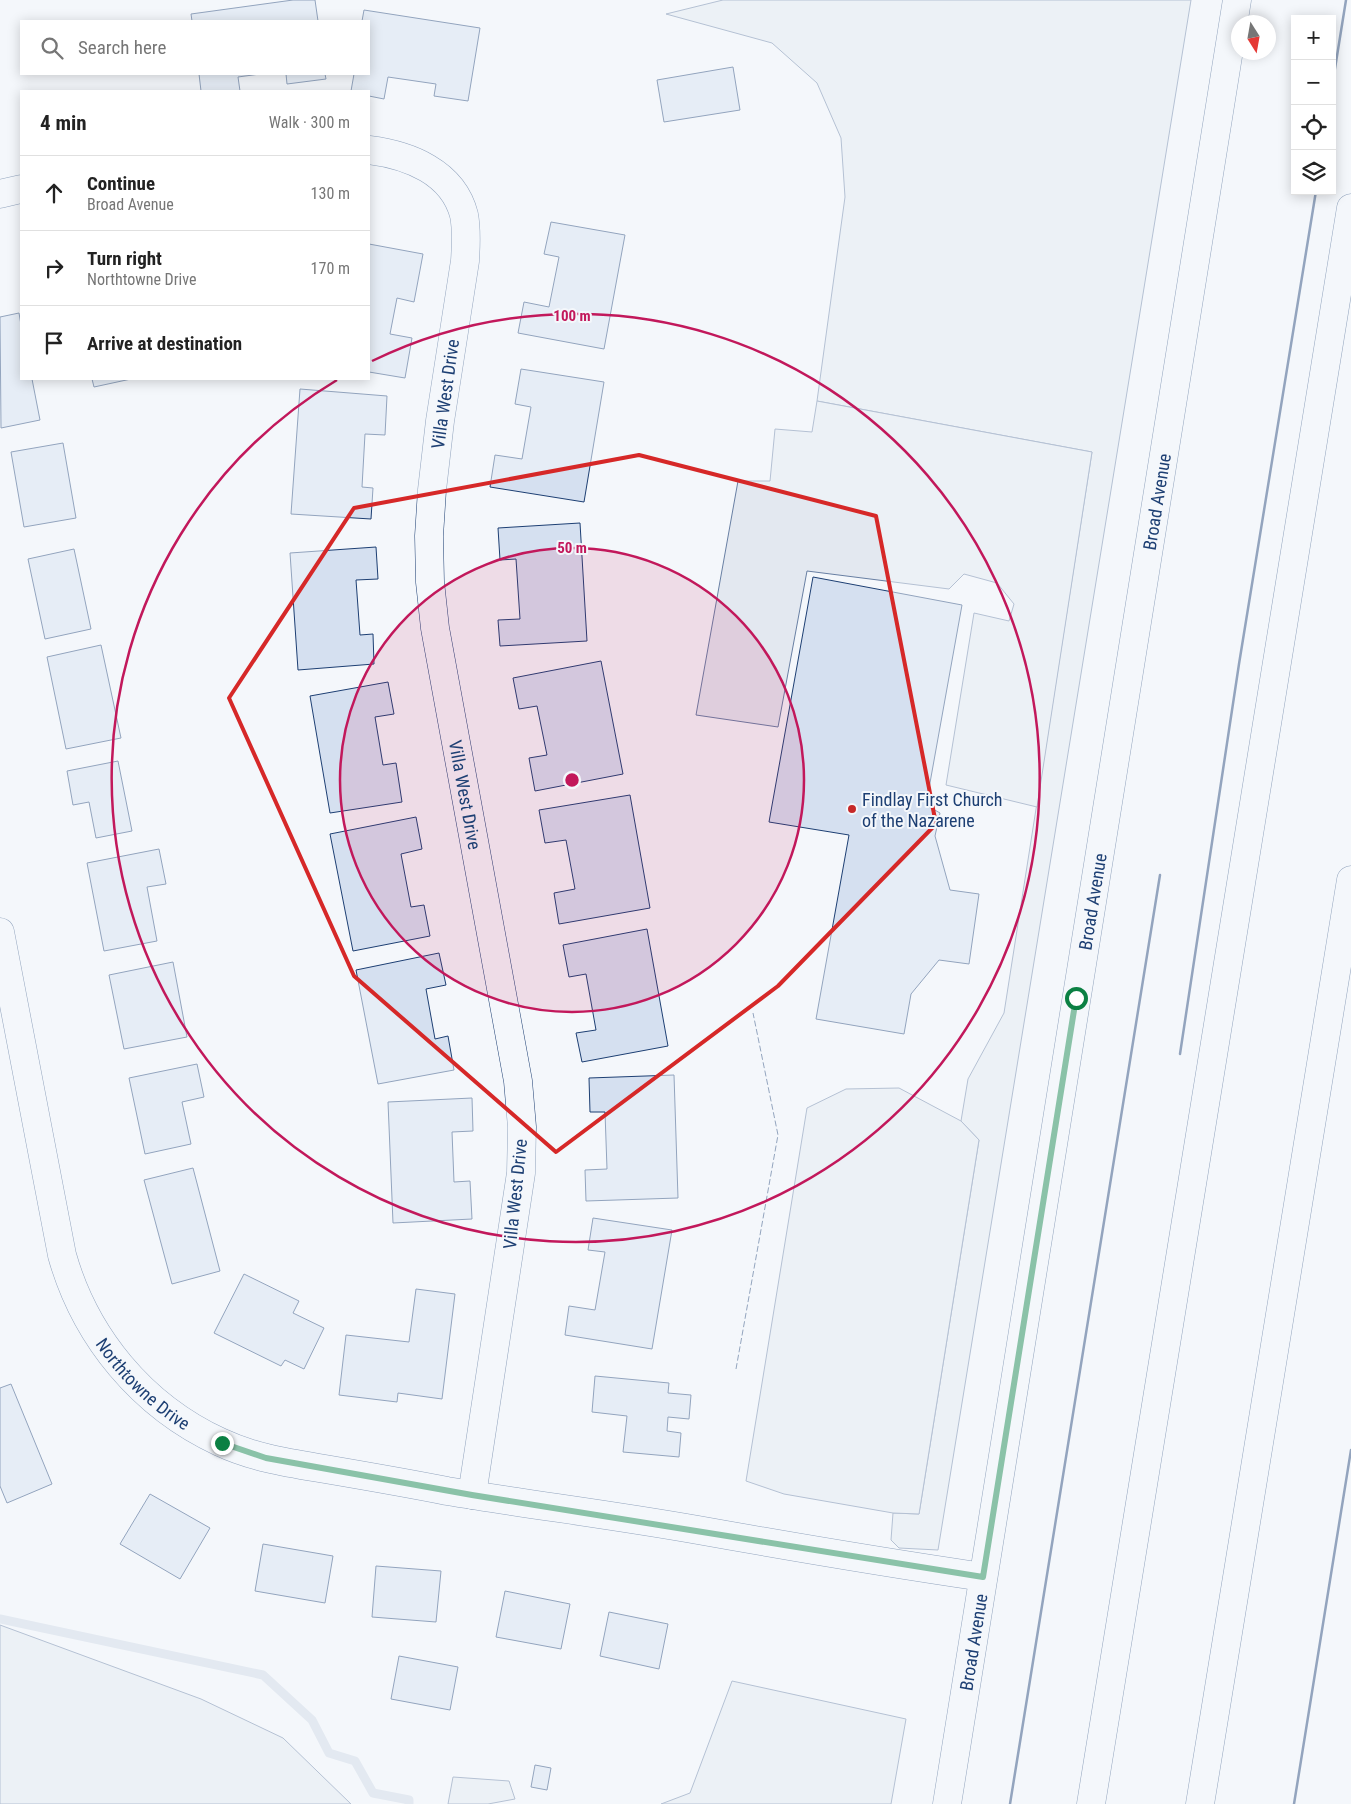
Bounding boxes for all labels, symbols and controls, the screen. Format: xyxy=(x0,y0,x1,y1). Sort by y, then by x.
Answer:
north arrow xyxy=(1231,15,1276,60)
map controls xyxy=(1291,15,1336,195)
button: + xyxy=(1291,15,1336,60)
search box xyxy=(20,20,370,75)
icon: search xyxy=(38,34,66,62)
text: Search here xyxy=(78,36,166,59)
button: − xyxy=(1291,60,1336,105)
button: locate xyxy=(1291,105,1336,150)
text: 4 min xyxy=(40,111,87,135)
text: Walk · 300 m xyxy=(269,113,350,132)
button: layers xyxy=(1291,150,1336,195)
text: Continue xyxy=(87,172,155,195)
icon: ahead xyxy=(40,179,68,207)
text: 130 m xyxy=(311,184,350,203)
text: Broad Avenue xyxy=(87,195,174,214)
text: Turn right xyxy=(87,247,162,270)
icon: right xyxy=(40,254,68,282)
text: 170 m xyxy=(311,259,350,278)
text: Northtowne Drive xyxy=(87,270,197,289)
text: 100 m xyxy=(553,307,591,325)
icon: arrive xyxy=(40,329,68,357)
text: Arrive at destination xyxy=(87,332,242,355)
street label: Villa West Drive xyxy=(427,338,463,450)
street label: Broad Avenue xyxy=(1138,452,1174,552)
text: 50 m xyxy=(557,539,587,557)
street label: Villa West Drive xyxy=(445,738,486,851)
centre of rings xyxy=(563,771,581,789)
place label: Findlay First Church of the Nazarene xyxy=(862,789,1003,831)
marker: Findlay First Church of the Nazarene xyxy=(846,803,858,815)
street label: Broad Avenue xyxy=(1074,852,1110,951)
route start xyxy=(1065,987,1088,1010)
street label: Villa West Drive xyxy=(499,1138,531,1250)
street label: Northtowne Drive xyxy=(92,1334,194,1434)
route end xyxy=(211,1432,234,1455)
street label: Broad Avenue xyxy=(955,1592,991,1692)

